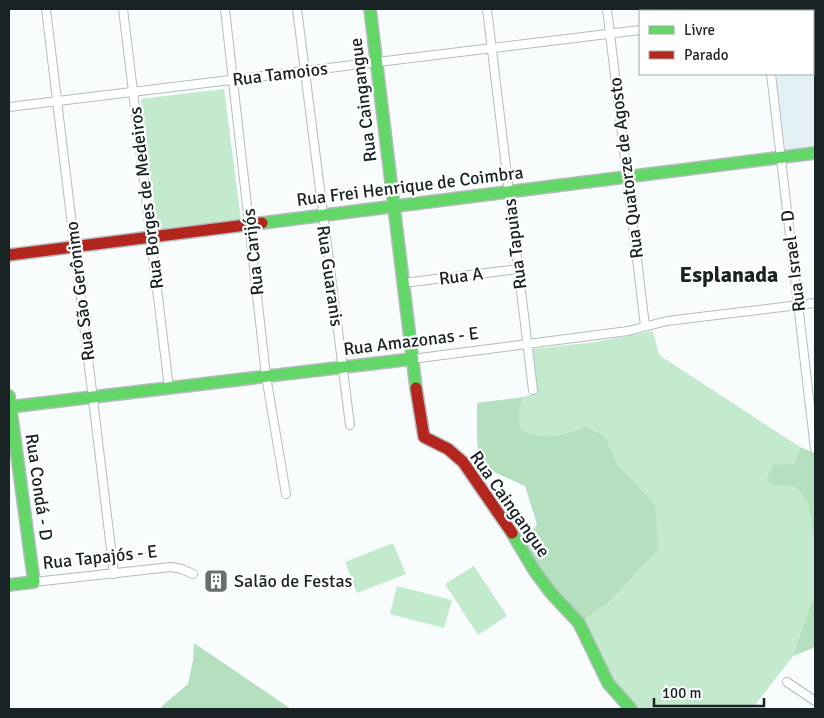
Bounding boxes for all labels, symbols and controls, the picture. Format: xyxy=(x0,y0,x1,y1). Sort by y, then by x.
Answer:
legend xyxy=(639,10,814,75)
text: Livre xyxy=(684,21,715,39)
street label: Rua Caingangue xyxy=(344,37,382,163)
text: Parado xyxy=(684,46,729,64)
street label: Rua Tamoios xyxy=(231,57,329,91)
street label: Rua Quatorze de Agosto xyxy=(604,76,648,260)
street label: Rua Borges de Medeiros xyxy=(124,106,168,290)
street label: Rua Frei Henrique de Coimbra xyxy=(295,161,525,211)
street label: Rua Tapuias xyxy=(499,197,531,291)
street label: Rua Carijós xyxy=(237,207,269,297)
street label: Rua Israel - D xyxy=(776,209,810,313)
street label: Rua São Gerônimo xyxy=(61,220,99,362)
street label: Rua Guaranis xyxy=(312,224,348,328)
district label: Esplanada xyxy=(680,261,778,288)
street label: Rua A xyxy=(438,262,484,290)
street label: Rua Amazonas - E xyxy=(342,322,480,360)
street label: Rua Condá - D xyxy=(21,432,57,542)
street label: Rua Caingangue xyxy=(465,447,555,561)
street label: Rua Tapajós - E xyxy=(41,540,159,574)
building icon: Salão de Festas xyxy=(203,568,229,594)
place label: Salão de Festas xyxy=(234,570,353,592)
scale bar xyxy=(654,676,764,708)
text: 100 m xyxy=(662,684,702,702)

